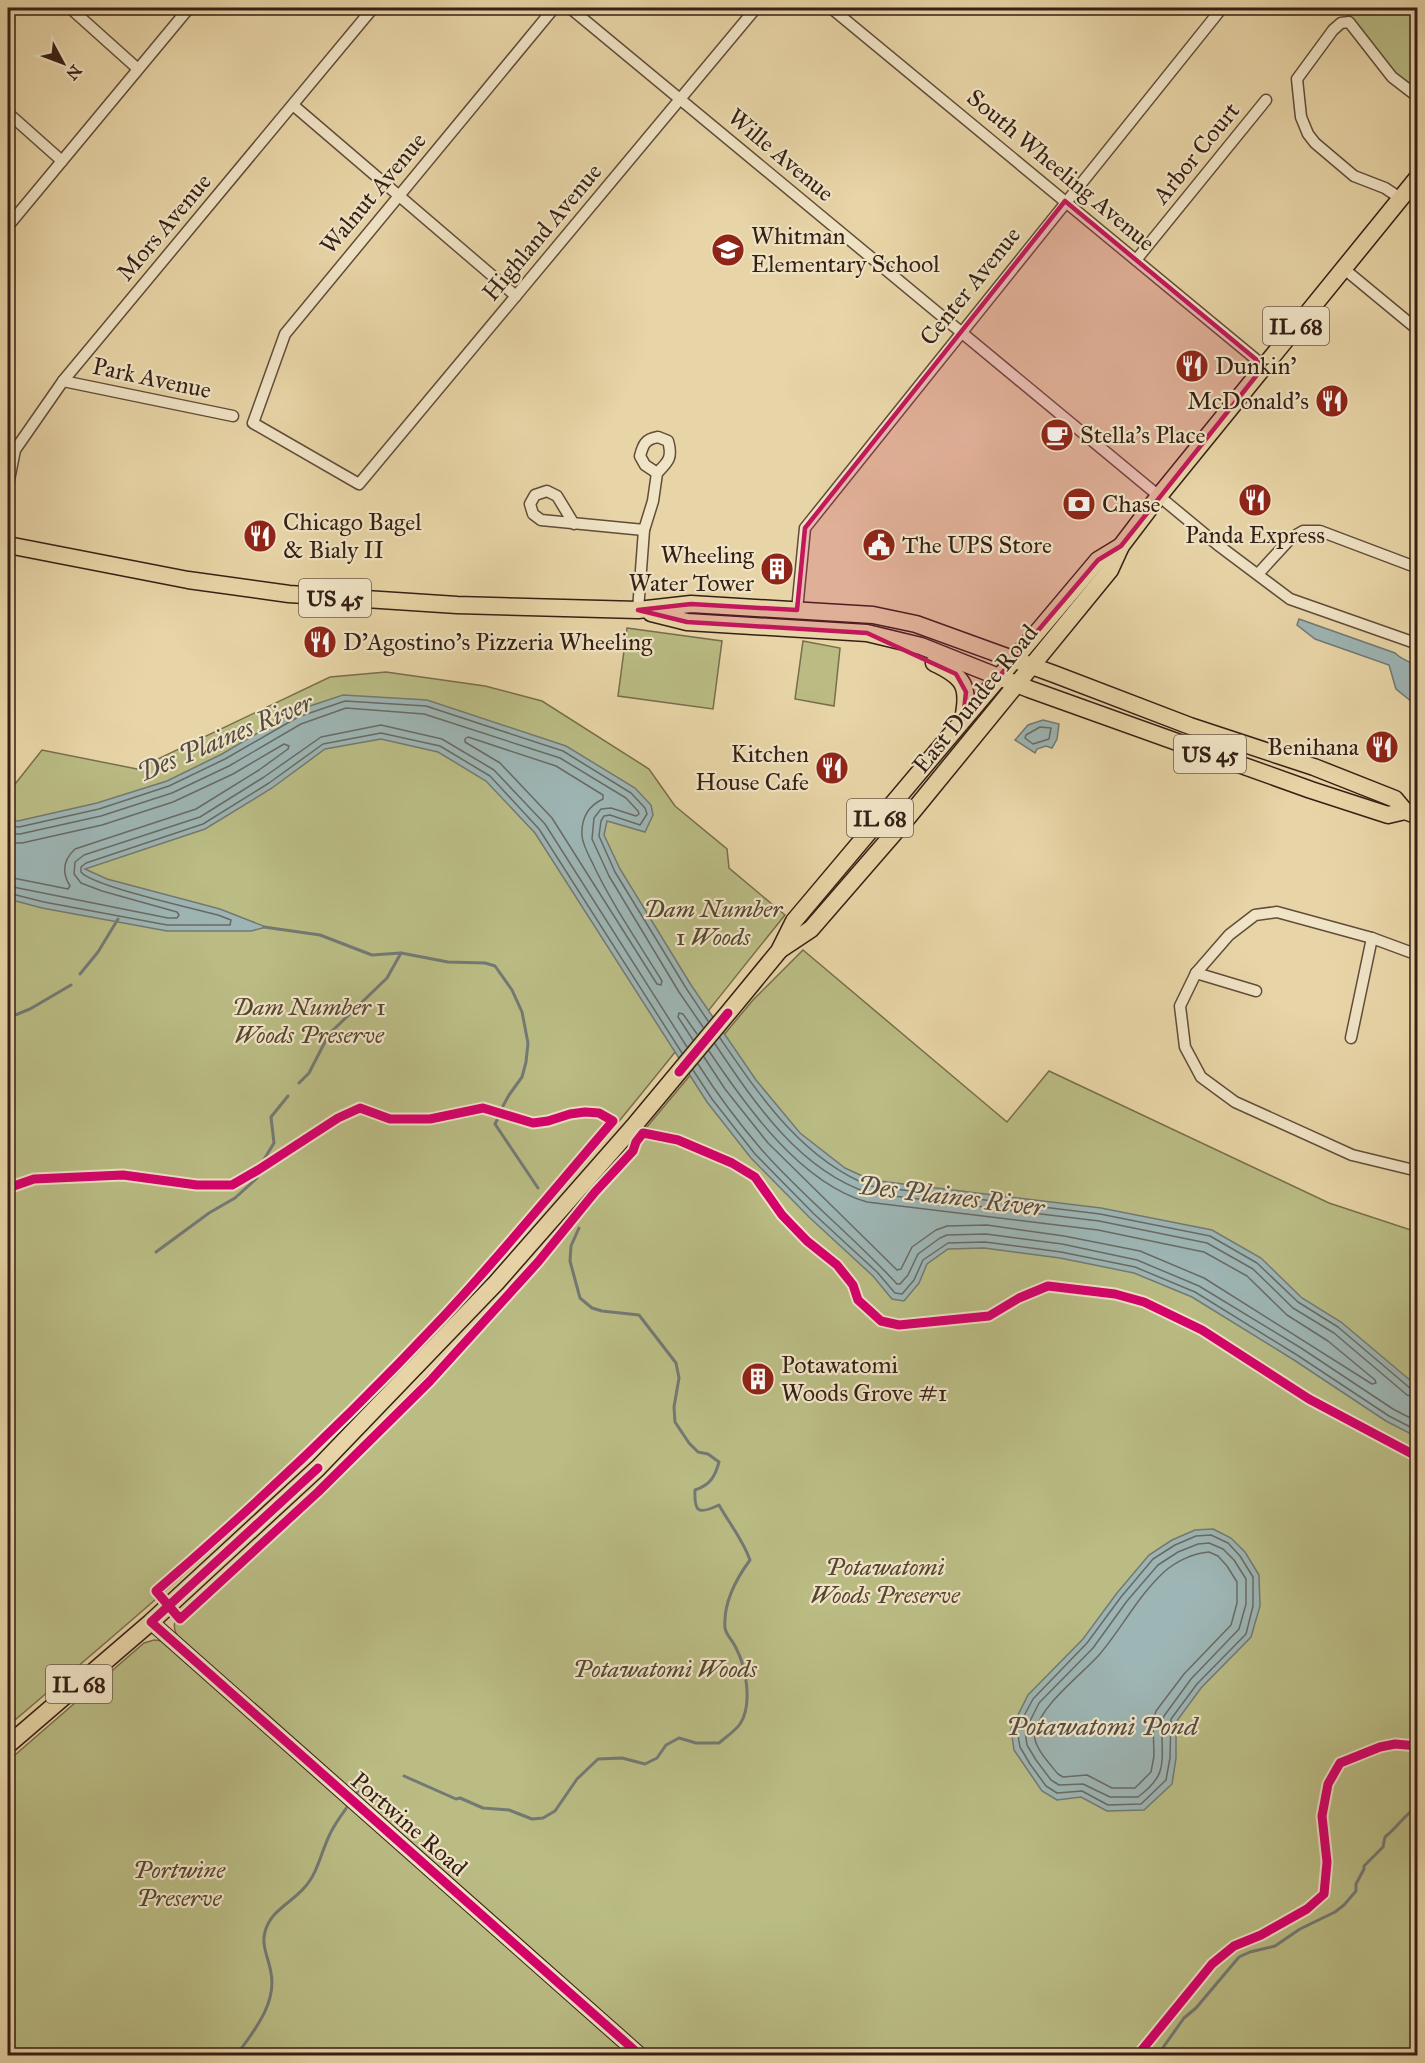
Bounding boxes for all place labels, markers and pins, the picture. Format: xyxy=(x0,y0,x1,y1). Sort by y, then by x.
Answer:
place label: Whitman Elementary School xyxy=(751,221,940,279)
school or university icon: Whitman Elementary School xyxy=(710,232,746,268)
restaurant icon: Dunkin' xyxy=(1174,348,1210,384)
place label: Dunkin' xyxy=(1215,351,1296,381)
restaurant icon: McDonald's xyxy=(1314,383,1350,419)
place label: McDonald's xyxy=(1187,386,1309,416)
cafe icon: Stella's Place xyxy=(1039,417,1075,453)
place label: Stella's Place xyxy=(1080,420,1206,450)
restaurant icon: Panda Express xyxy=(1237,482,1273,518)
bank icon: Chase xyxy=(1061,486,1097,522)
place label: Chase xyxy=(1102,489,1161,519)
place label: Chicago Bagel & Bialy II xyxy=(283,507,422,565)
restaurant icon: Chicago Bagel & Bialy II xyxy=(242,518,278,554)
place label: Panda Express xyxy=(1185,520,1325,550)
public building icon: The UPS Store xyxy=(861,527,897,563)
place label: The UPS Store xyxy=(902,530,1052,560)
place label: Wheeling Water Tower xyxy=(628,540,755,598)
building icon: Wheeling Water Tower xyxy=(759,551,795,587)
restaurant icon: D'Agostino's Pizzeria Wheeling xyxy=(302,624,338,660)
place label: D'Agostino's Pizzeria Wheeling xyxy=(343,627,653,657)
restaurant icon: Benihana xyxy=(1364,729,1400,765)
place label: Benihana xyxy=(1267,732,1360,762)
place label: Kitchen House Cafe xyxy=(695,739,809,797)
restaurant icon: Kitchen House Cafe xyxy=(814,750,850,786)
place label: Potawatomi Woods Grove #1 xyxy=(781,1350,947,1408)
building icon: Potawatomi Woods Grove #1 xyxy=(740,1361,776,1397)

